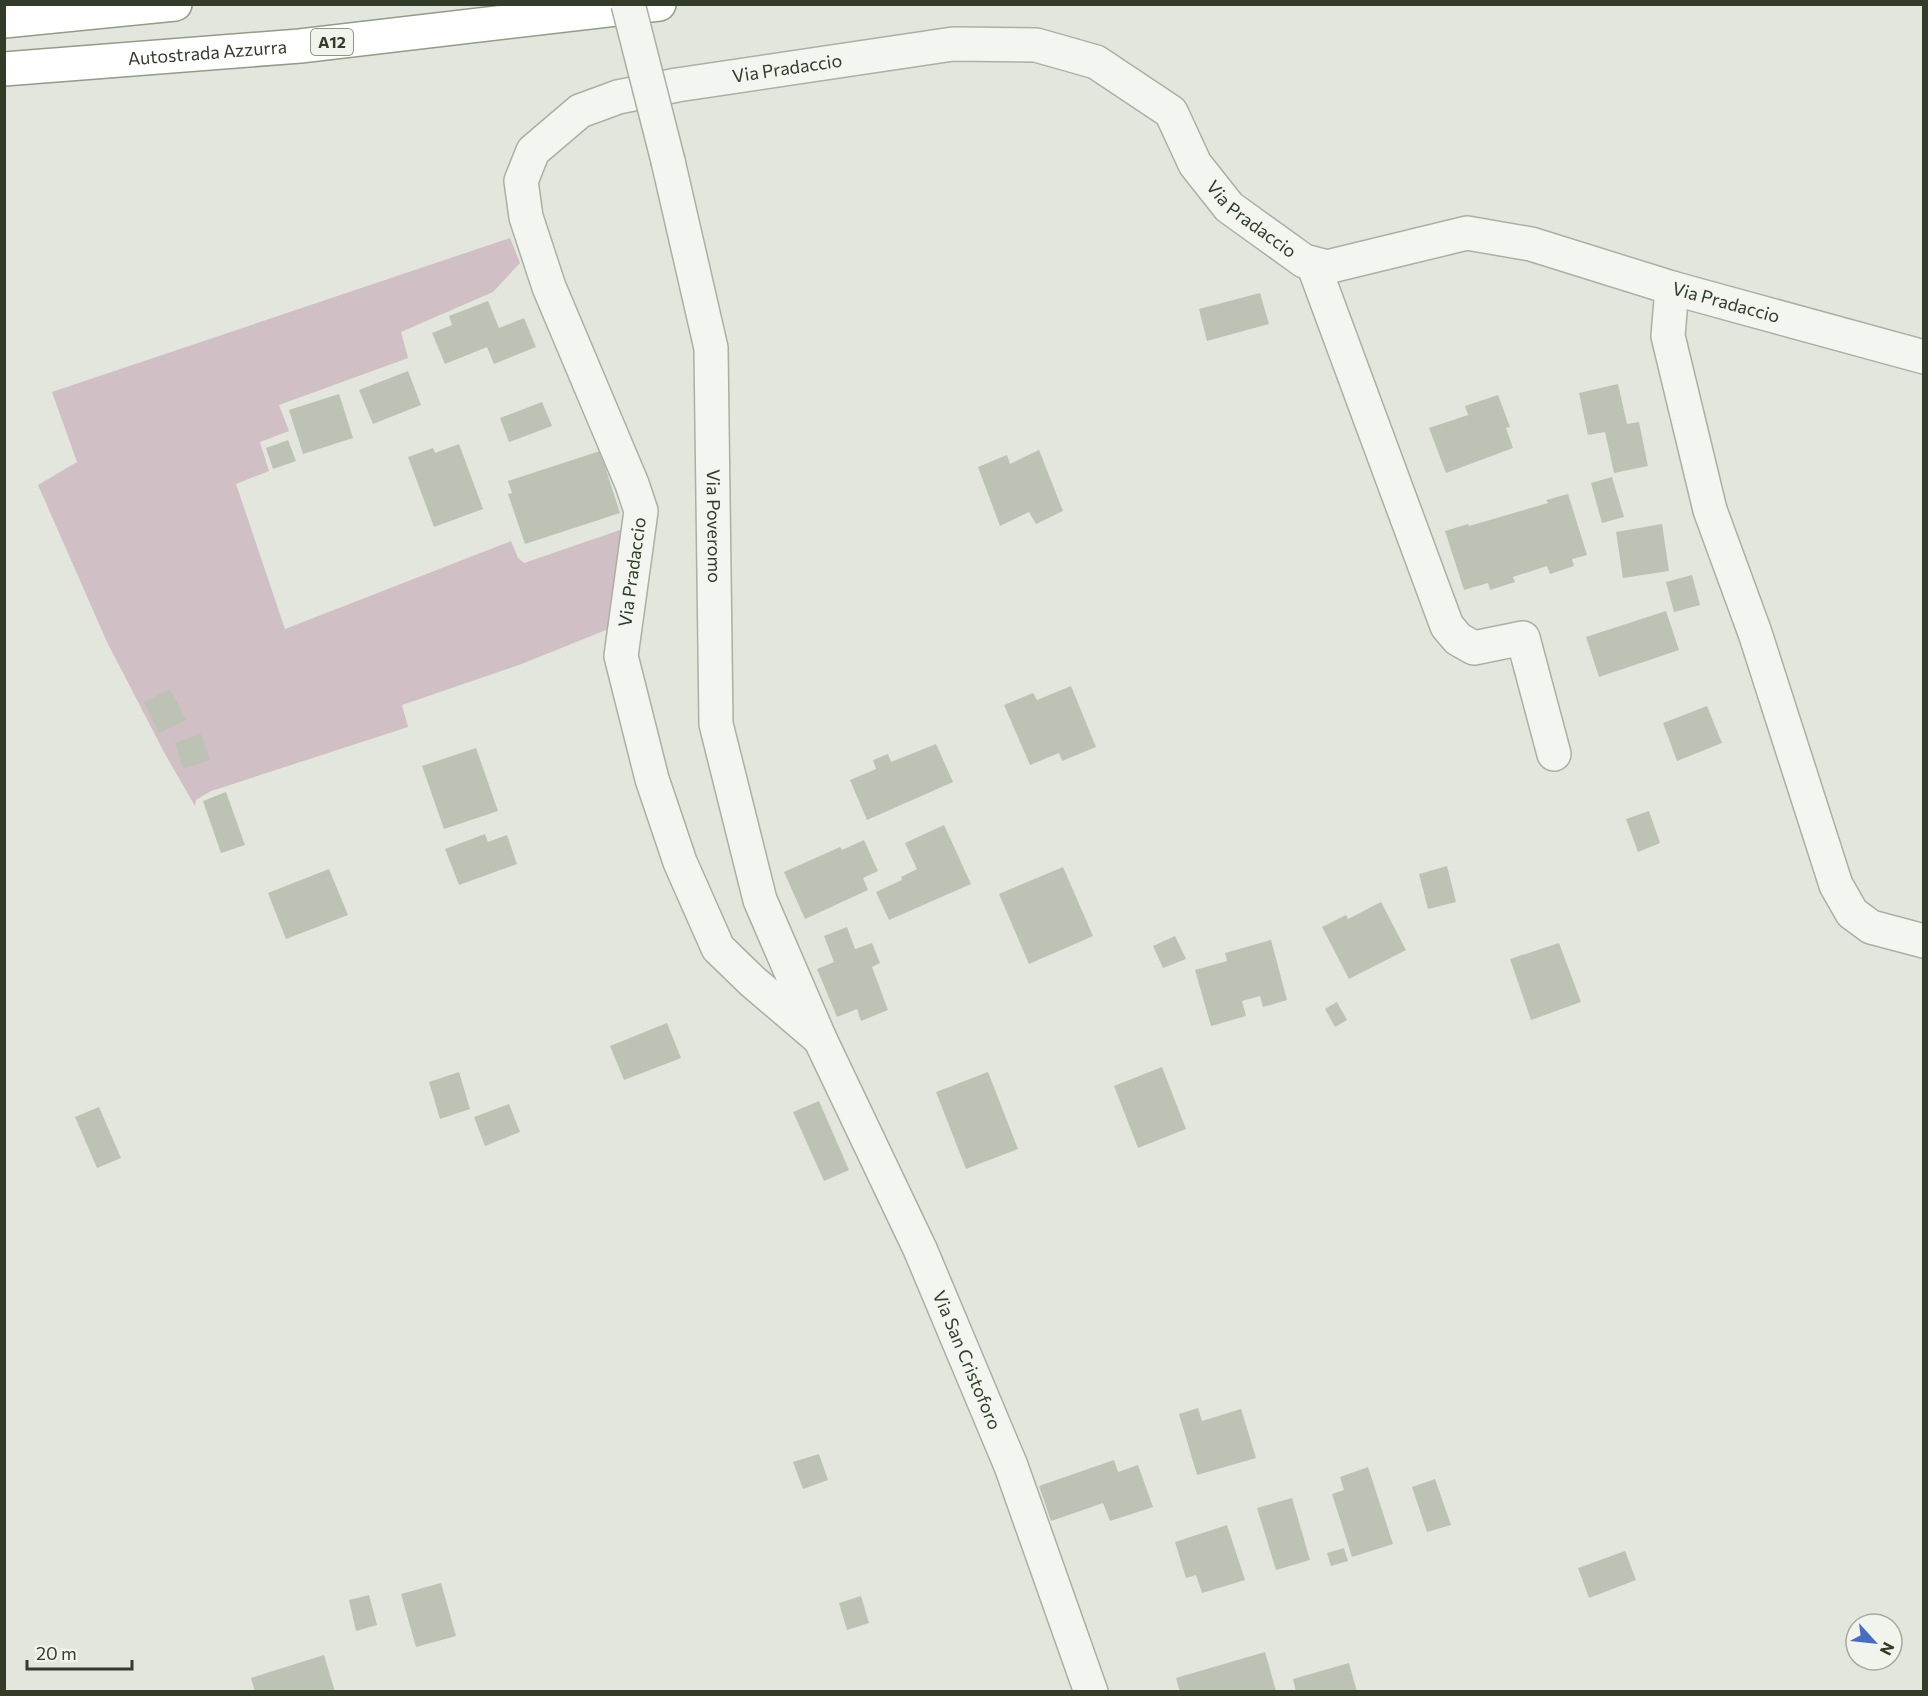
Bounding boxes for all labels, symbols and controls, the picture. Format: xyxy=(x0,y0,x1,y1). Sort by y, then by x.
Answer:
road number: A12 xyxy=(311,29,353,55)
street label: Autostrada Azzurra xyxy=(127,35,288,69)
street label: Via Pradaccio xyxy=(731,49,843,87)
street label: Via Pradaccio xyxy=(1202,176,1301,262)
street label: Via Pradaccio xyxy=(1670,277,1782,327)
street label: Via Poveromo xyxy=(703,469,726,583)
street label: Via Pradaccio xyxy=(613,516,650,628)
street label: Via San Cristoforo xyxy=(929,1287,1007,1433)
north arrow xyxy=(1844,1612,1904,1672)
scale bar xyxy=(27,1633,132,1671)
text: N xyxy=(1877,1639,1899,1659)
text: 20 m xyxy=(36,1642,77,1664)

